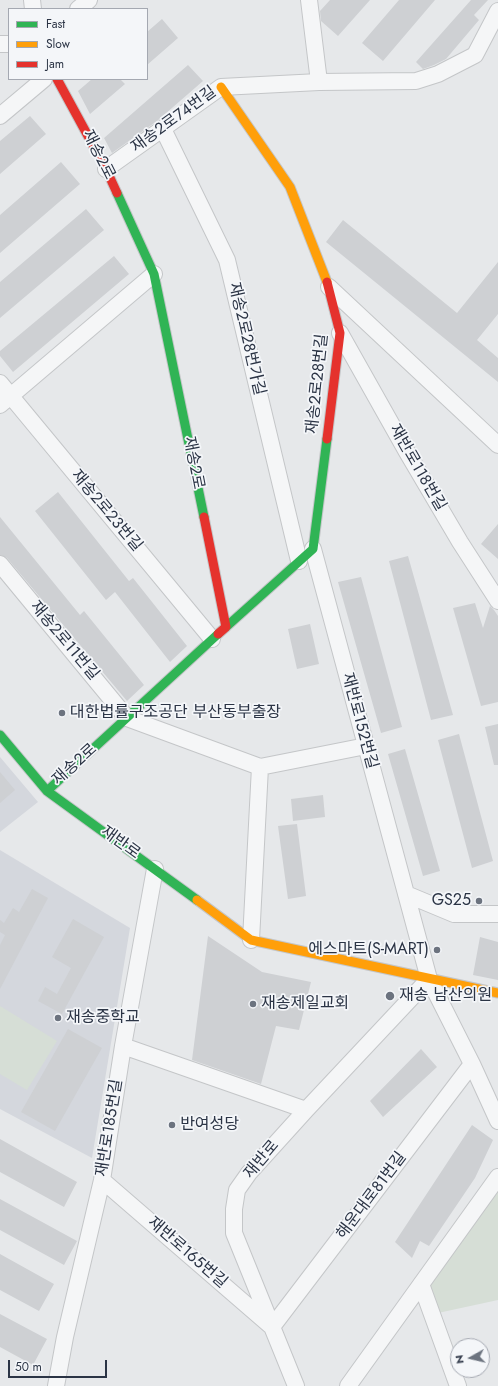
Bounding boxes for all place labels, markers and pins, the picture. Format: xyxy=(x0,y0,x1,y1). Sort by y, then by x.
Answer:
place label: 대한법률구조공단 부산동부출장 xyxy=(70,703,281,723)
marker: 대한법률구조공단 부산동부출장 xyxy=(57,708,67,718)
place label: GS25 xyxy=(432,891,471,911)
marker: GS25 xyxy=(474,896,484,906)
place label: 에스마트(S-MART) xyxy=(308,940,429,960)
marker: 에스마트(S-MART) xyxy=(432,945,442,955)
place label: 재송 남산의원 xyxy=(399,986,492,1006)
marker: 재송 남산의원 xyxy=(384,990,396,1002)
place label: 재송제일교회 xyxy=(261,994,349,1014)
marker: 재송제일교회 xyxy=(248,999,258,1009)
place label: 재송중학교 xyxy=(66,1008,140,1028)
marker: 재송중학교 xyxy=(53,1013,63,1023)
place label: 반여성당 xyxy=(180,1115,239,1135)
marker: 반여성당 xyxy=(167,1120,177,1130)

